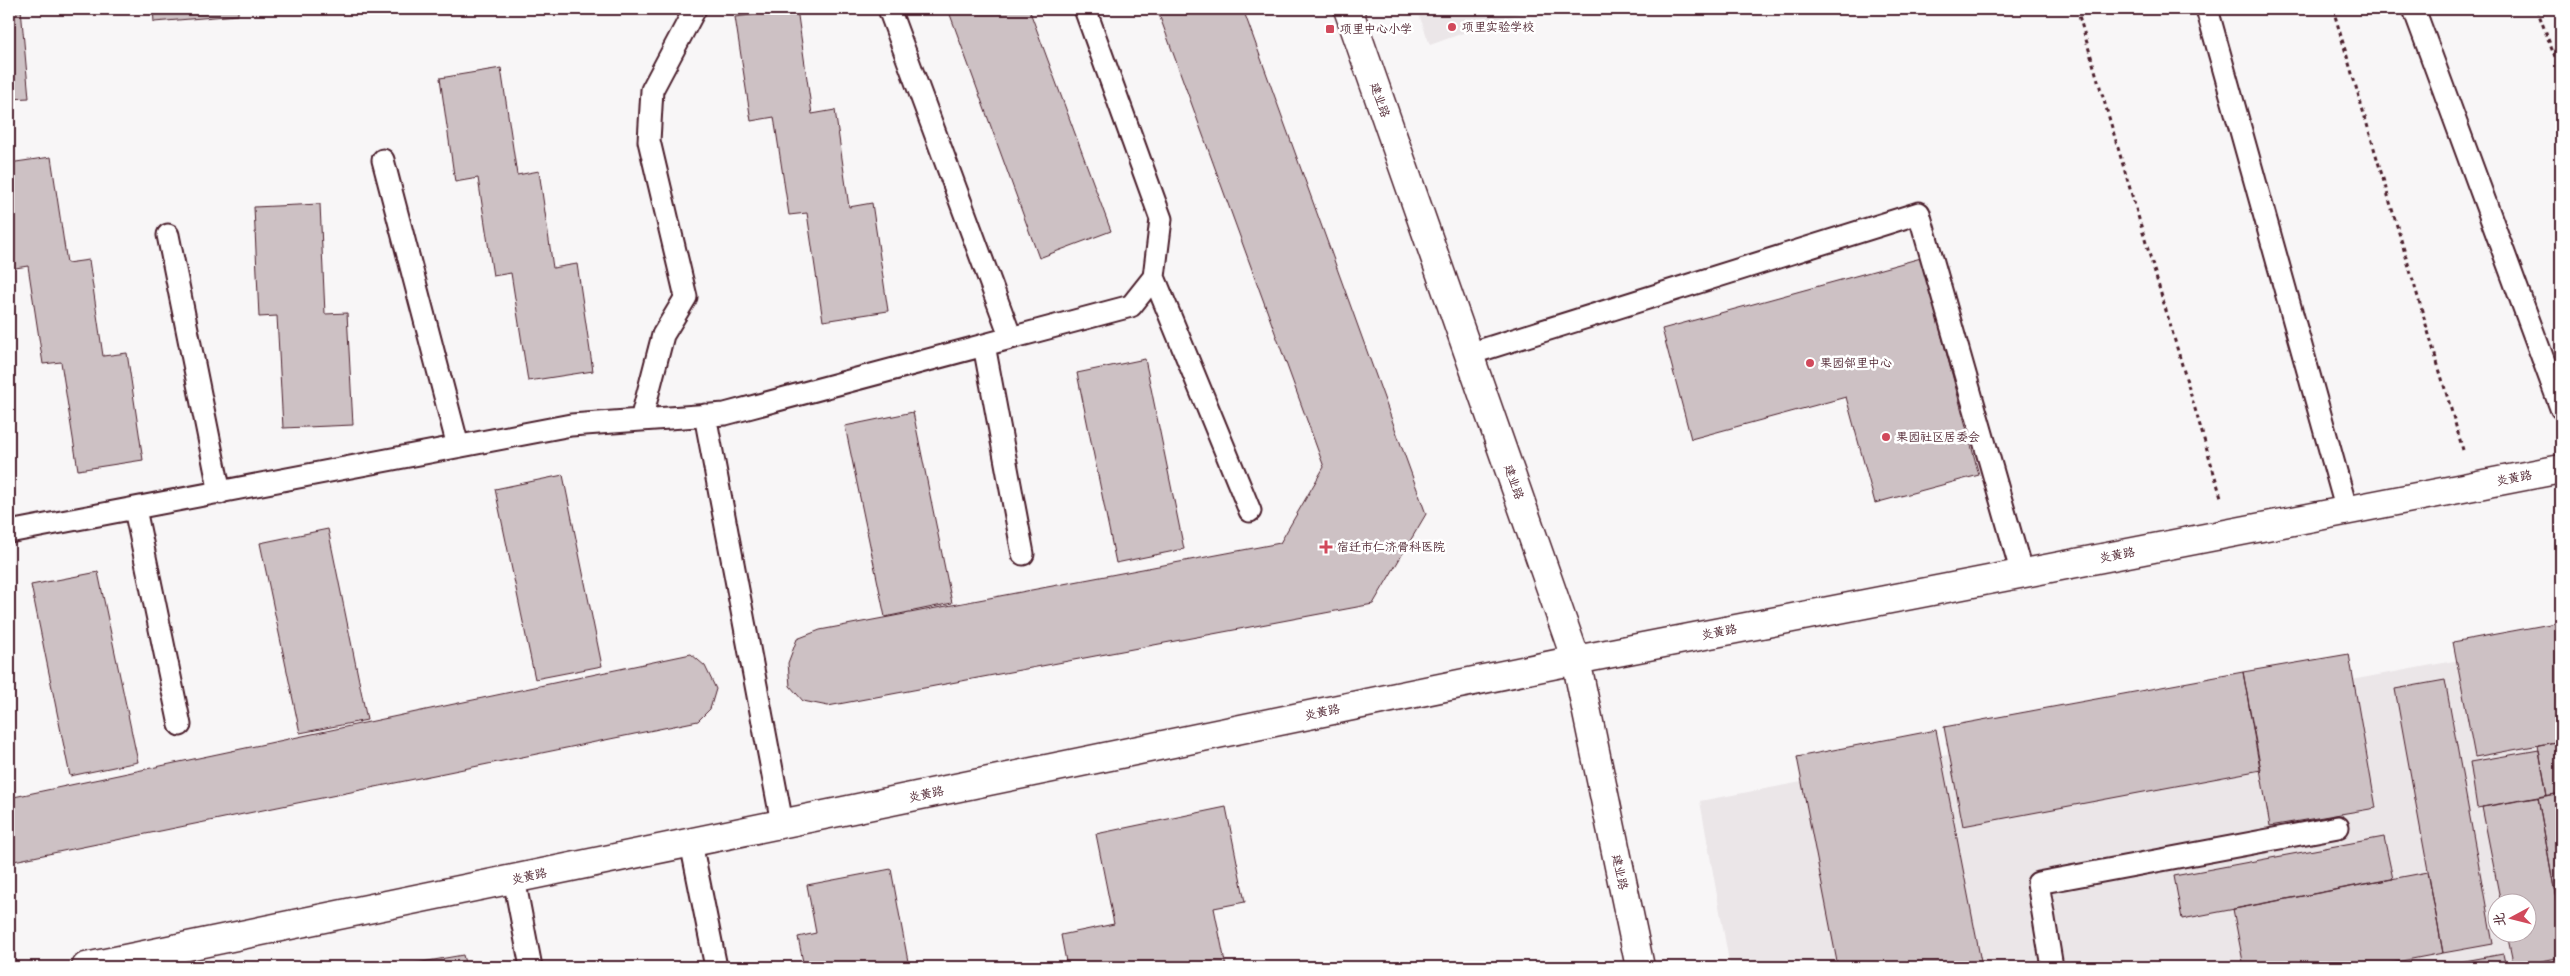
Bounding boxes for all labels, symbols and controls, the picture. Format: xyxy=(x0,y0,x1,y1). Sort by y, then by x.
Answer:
place label: 项里实验学校 xyxy=(1462,20,1534,35)
marker: 项里实验学校 xyxy=(1446,21,1458,33)
place label: 项里中心小学 xyxy=(1340,22,1412,37)
marker: 项里中心小学 xyxy=(1324,23,1336,35)
street label: 建业路 xyxy=(1367,81,1392,120)
place label: 果园邻里中心 xyxy=(1820,356,1892,371)
marker: 果园邻里中心 xyxy=(1804,357,1816,369)
place label: 果园社区居委会 xyxy=(1896,430,1980,445)
marker: 果园社区居委会 xyxy=(1880,431,1892,443)
street label: 建业路 xyxy=(1501,463,1526,502)
street label: 炎黄路 xyxy=(2495,468,2533,489)
marker: 宿迁市仁济骨科医院 xyxy=(1319,540,1333,554)
place label: 宿迁市仁济骨科医院 xyxy=(1337,540,1445,555)
street label: 炎黄路 xyxy=(2098,545,2136,566)
street label: 炎黄路 xyxy=(1700,622,1738,643)
street label: 炎黄路 xyxy=(1303,701,1341,724)
street label: 炎黄路 xyxy=(907,783,945,806)
street label: 建业路 xyxy=(1608,853,1631,891)
street label: 炎黄路 xyxy=(510,865,548,888)
north arrow xyxy=(2488,894,2538,944)
text: 北 xyxy=(2490,912,2509,928)

